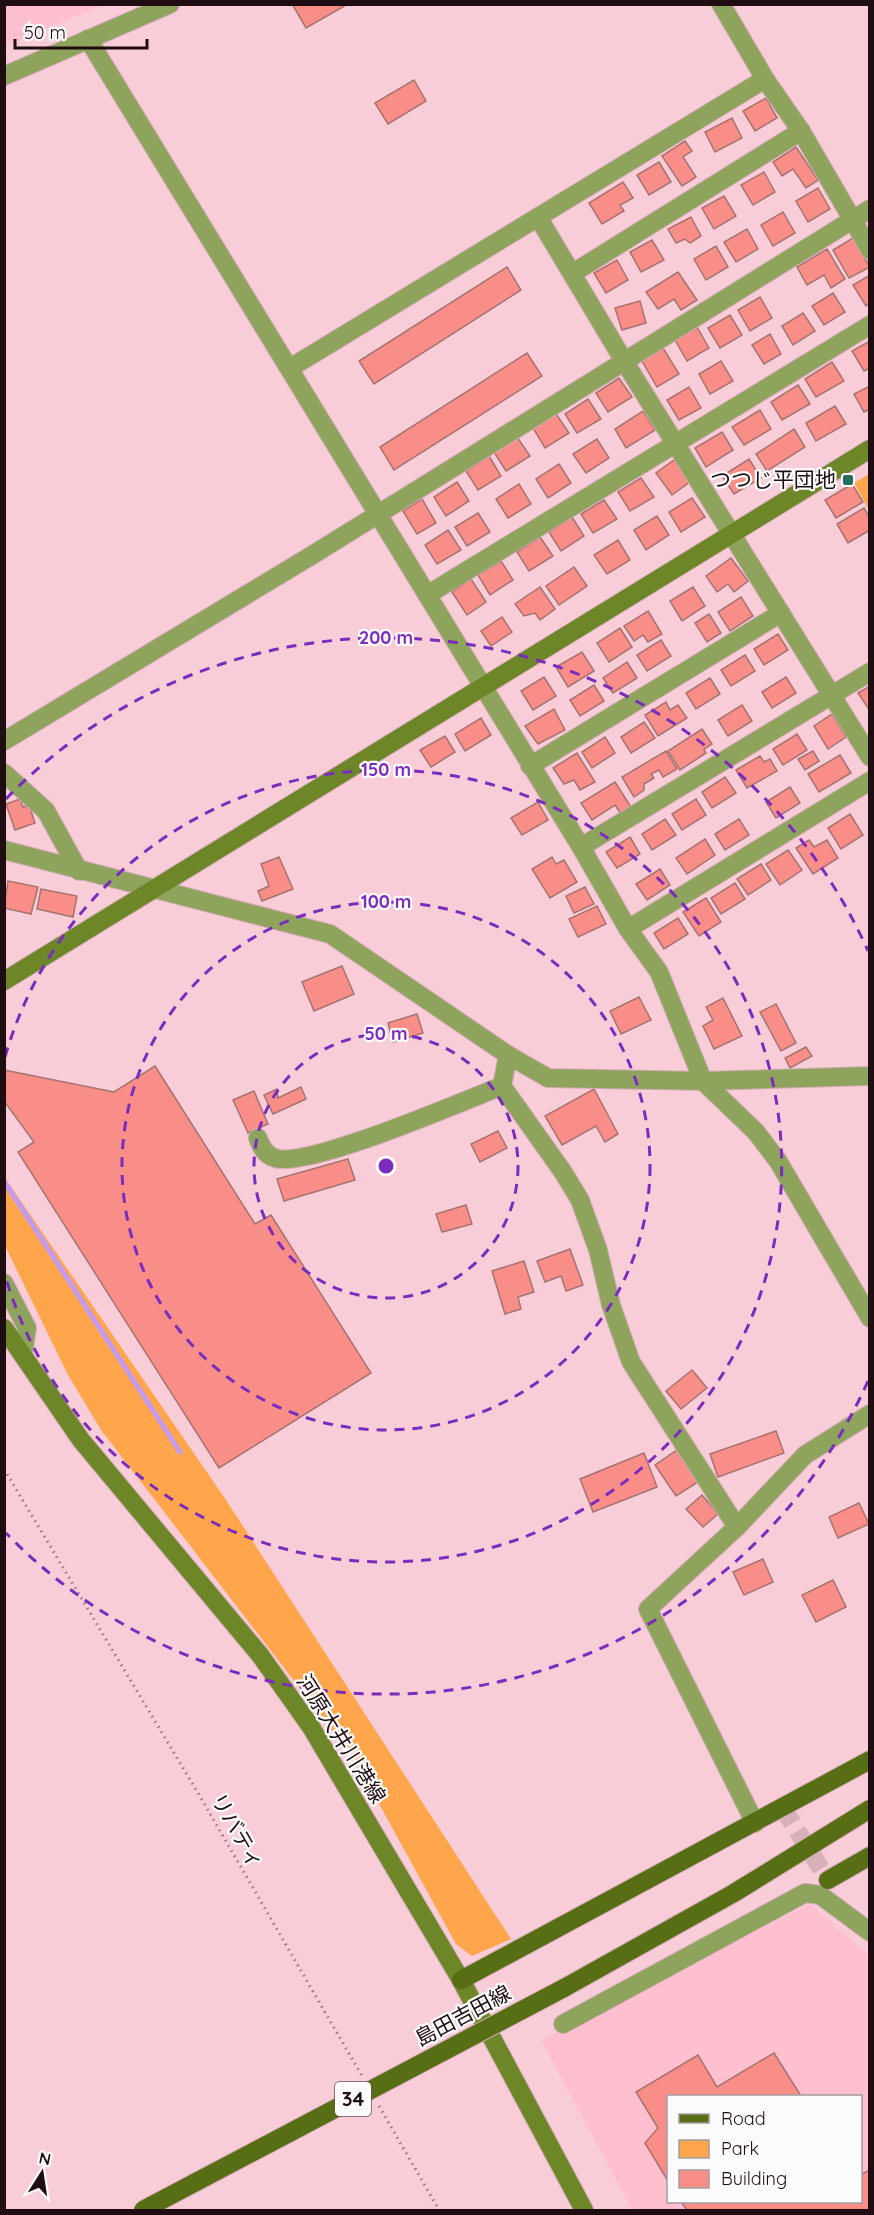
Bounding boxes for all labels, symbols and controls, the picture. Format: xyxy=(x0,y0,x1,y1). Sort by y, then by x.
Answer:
scale bar xyxy=(15,12,147,50)
text: 50 m xyxy=(24,21,66,44)
place label: つつじ平団地 xyxy=(710,466,836,492)
marker: つつじ平団地 xyxy=(841,473,855,487)
text: 200 m xyxy=(359,626,413,649)
text: 150 m xyxy=(361,758,411,781)
text: 100 m xyxy=(361,890,411,913)
text: 50 m xyxy=(364,1022,408,1045)
centre of rings xyxy=(376,1156,396,1176)
street label: 河原大井川港線 xyxy=(292,1669,392,1808)
street label: リバティ xyxy=(206,1788,270,1873)
street label: 島田吉田線 xyxy=(410,1979,515,2051)
road number: 34 xyxy=(335,2082,371,2116)
legend xyxy=(667,2095,862,2203)
text: Road xyxy=(721,2107,766,2130)
text: Park xyxy=(721,2137,759,2160)
north arrow xyxy=(12,2143,72,2203)
text: N xyxy=(37,2147,53,2169)
text: Building xyxy=(721,2167,787,2190)

